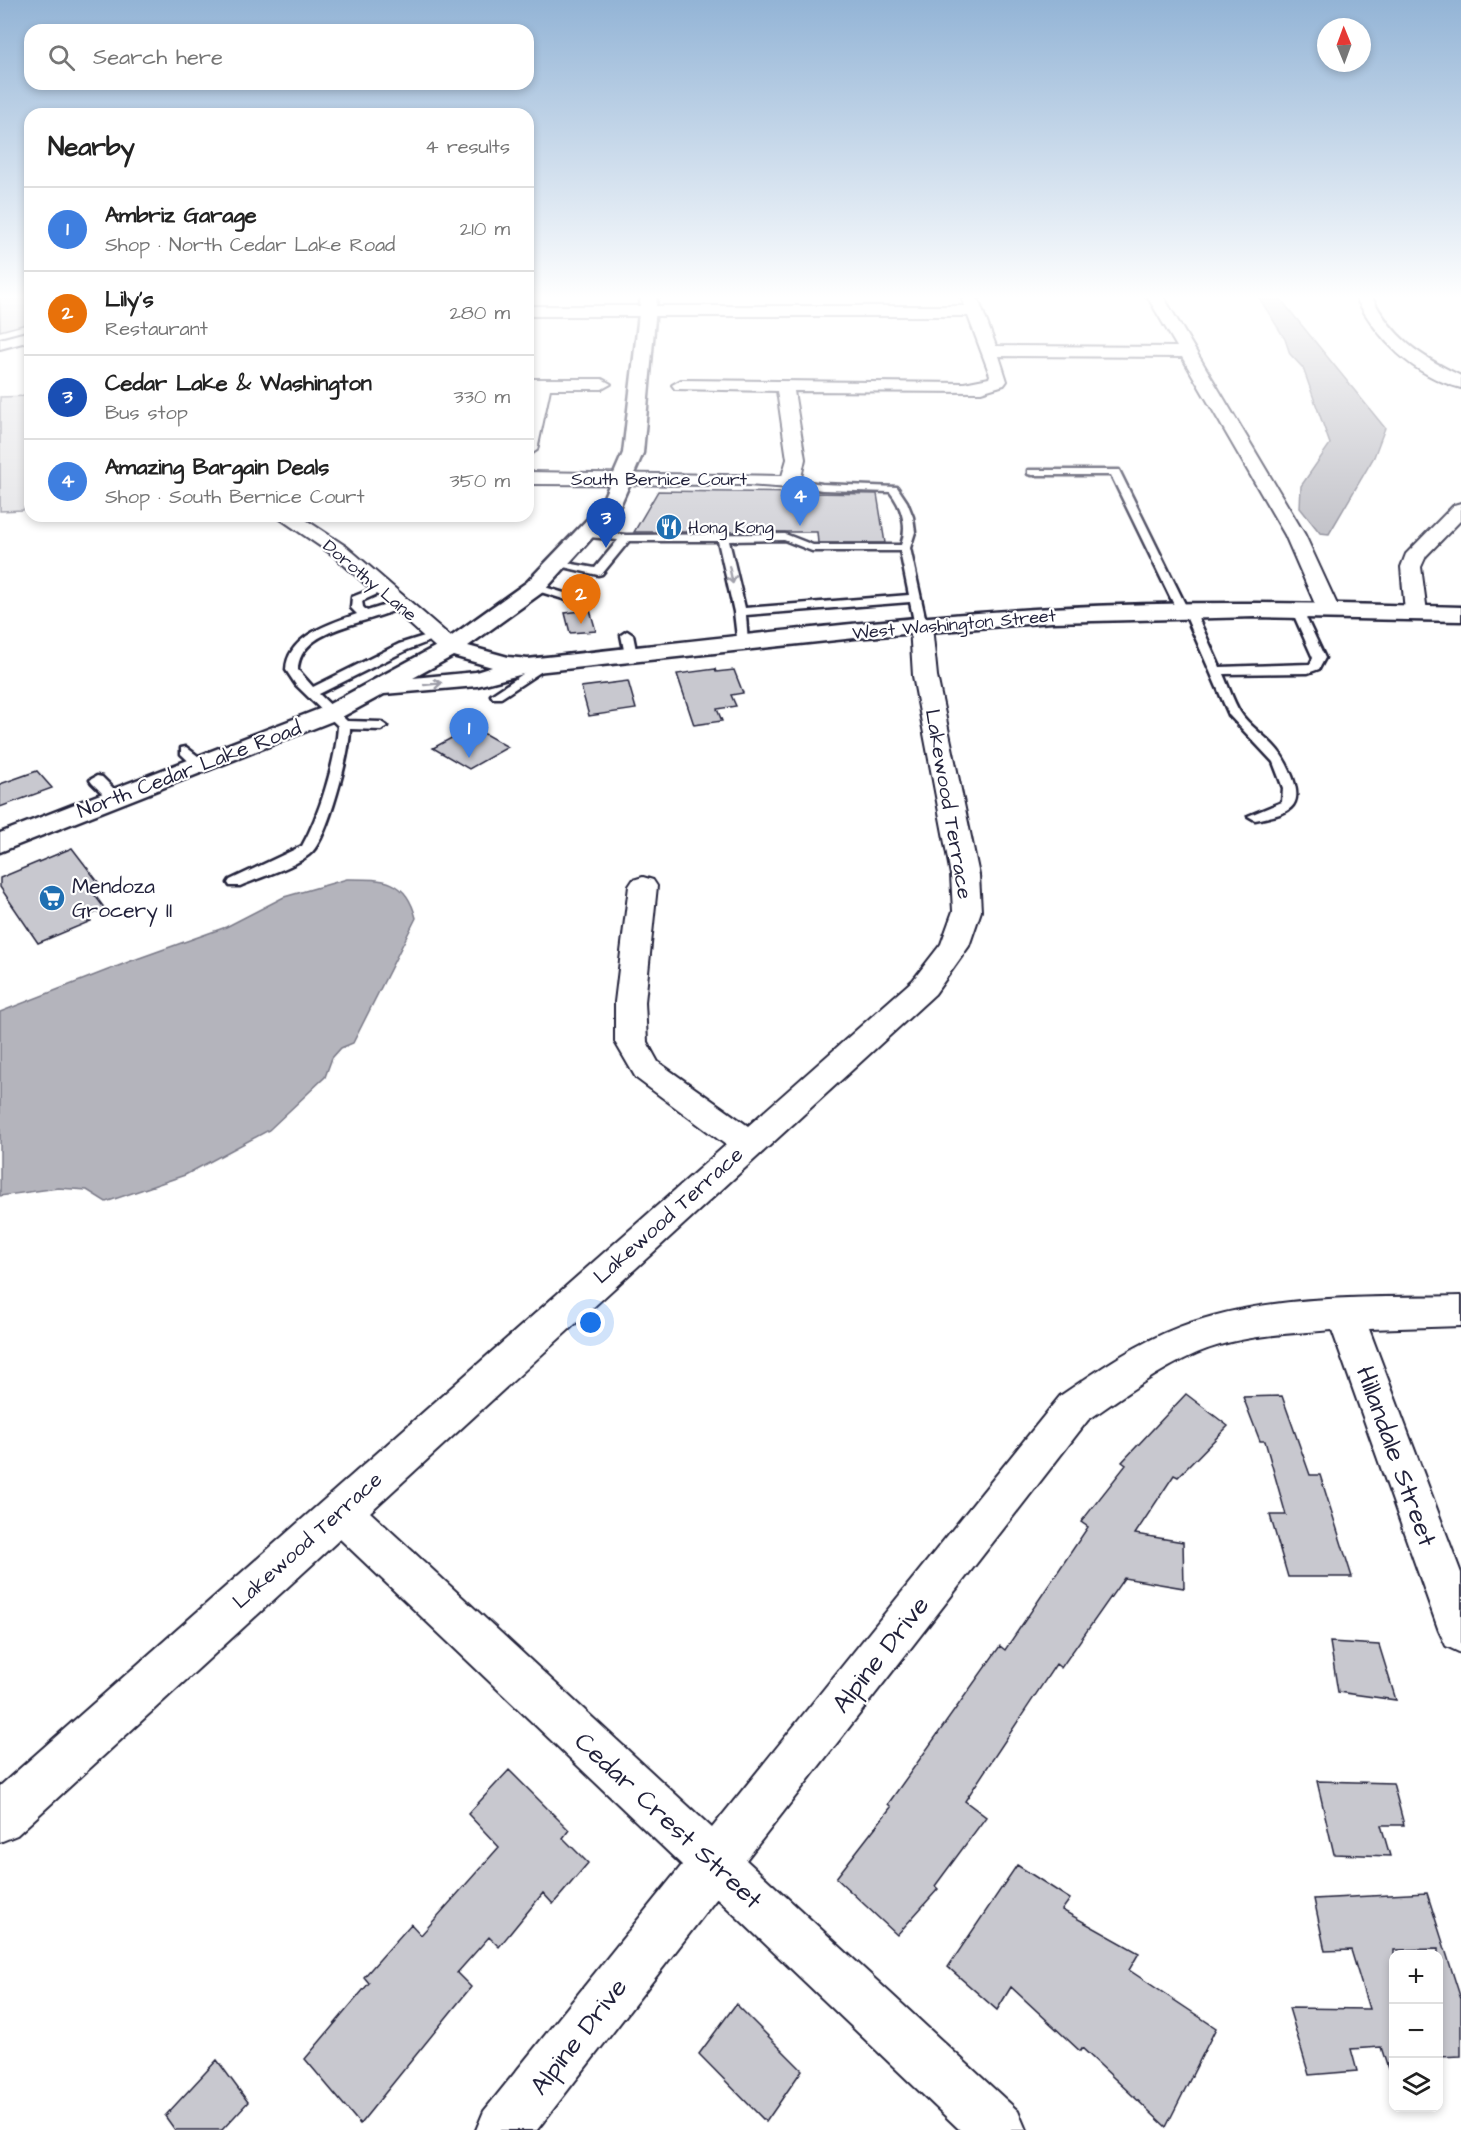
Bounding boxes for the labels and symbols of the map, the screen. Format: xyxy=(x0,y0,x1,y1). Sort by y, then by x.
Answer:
north arrow xyxy=(1317,18,1371,72)
street label: South Bernice Court xyxy=(571,467,748,492)
pin: 4 xyxy=(780,476,820,526)
pin: 3 xyxy=(586,498,626,548)
restaurant icon: Hong Kong xyxy=(654,512,684,542)
place label: Hong Kong xyxy=(688,515,774,541)
street label: Dorothy Lane xyxy=(317,534,422,628)
one-way arrow xyxy=(726,565,738,584)
pin: 2 xyxy=(562,574,600,624)
street label: West Washington Street xyxy=(851,603,1058,647)
one-way arrow xyxy=(423,678,443,689)
street label: Lakewood Terrace xyxy=(918,707,979,901)
pin: 1 xyxy=(450,708,488,758)
street label: North Cedar Lake Road xyxy=(73,713,306,826)
place label: Mendoza Grocery II xyxy=(72,872,172,927)
supermarket icon: Mendoza Grocery II xyxy=(37,883,67,913)
street label: Lakewood Terrace xyxy=(587,1140,749,1290)
your location xyxy=(576,1308,605,1337)
street label: Hillandale Street xyxy=(1347,1361,1446,1552)
street label: Lakewood Terrace xyxy=(226,1465,388,1615)
street label: Alpine Drive xyxy=(824,1589,938,1721)
street label: Cedar Crest Street xyxy=(567,1724,770,1918)
street label: Alpine Drive xyxy=(522,1971,636,2103)

